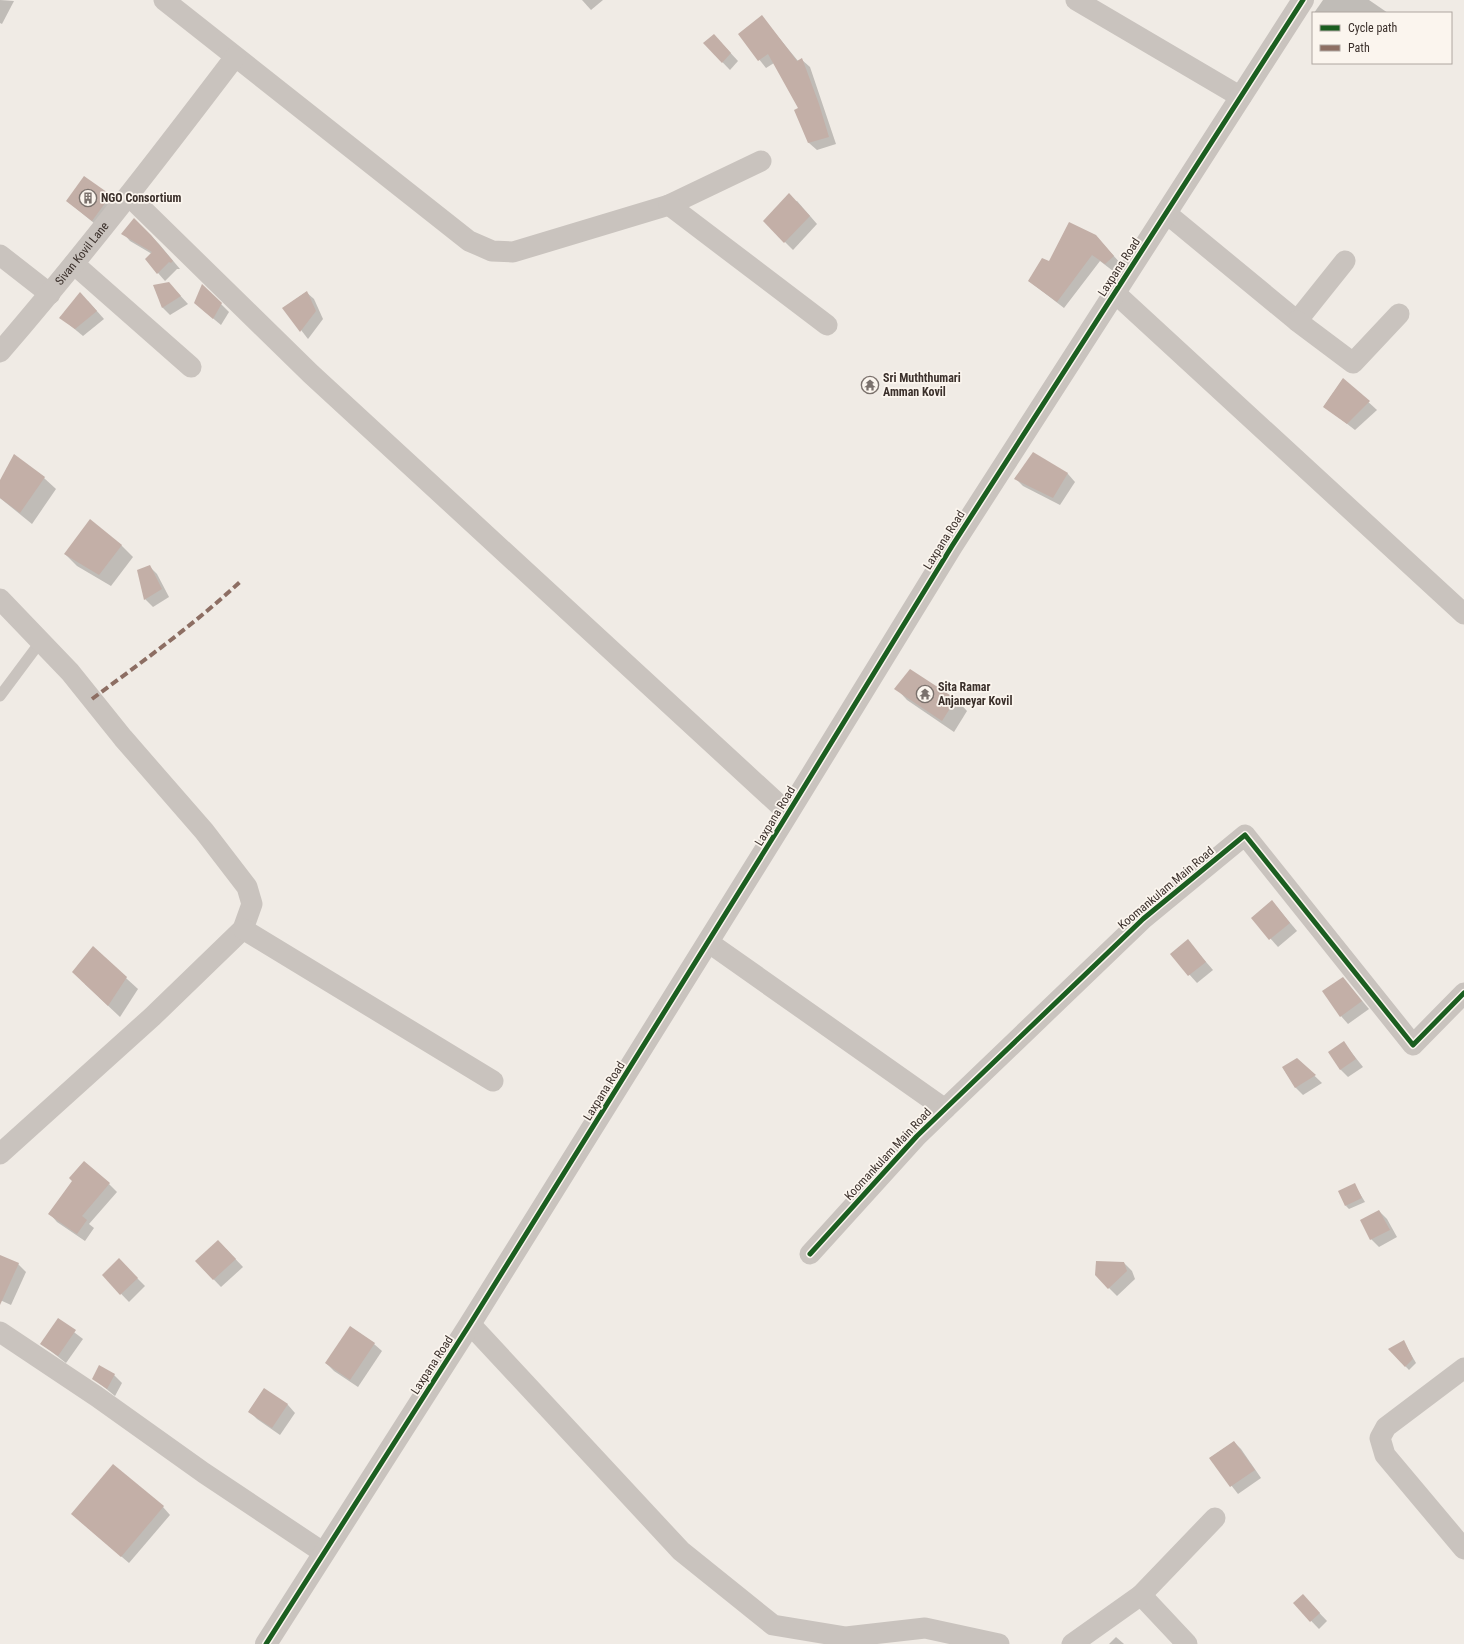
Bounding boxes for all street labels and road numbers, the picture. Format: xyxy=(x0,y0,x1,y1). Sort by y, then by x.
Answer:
street label: Sivan Kovil Lane xyxy=(52,219,112,288)
street label: Laxpana Road xyxy=(1095,235,1143,299)
street label: Laxpana Road xyxy=(920,508,968,572)
street label: Laxpana Road xyxy=(752,784,798,848)
street label: Koomankulam Main Road xyxy=(1115,844,1217,932)
street label: Laxpana Road xyxy=(580,1059,628,1123)
street label: Koomankulam Main Road xyxy=(842,1105,934,1203)
street label: Laxpana Road xyxy=(408,1333,456,1397)

